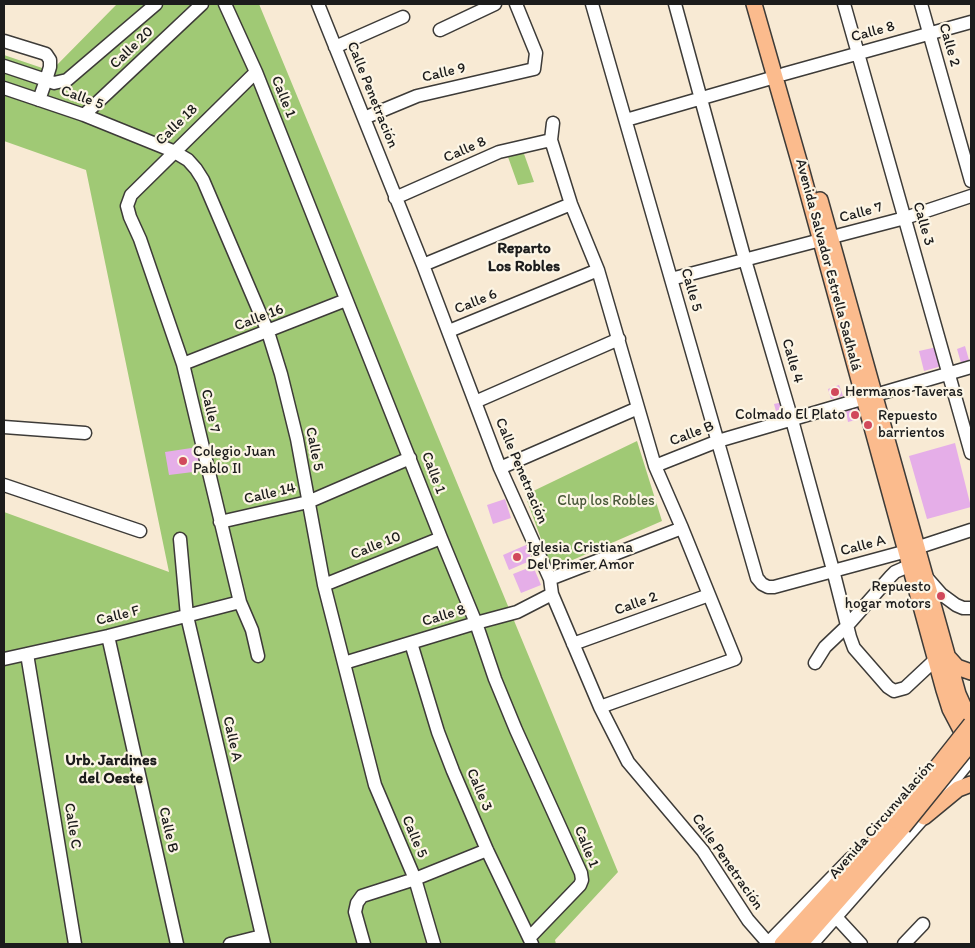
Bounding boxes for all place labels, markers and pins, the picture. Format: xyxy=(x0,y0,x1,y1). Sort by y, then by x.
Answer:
place label: Hermanos Taveras xyxy=(845,383,963,401)
marker: Hermanos Taveras xyxy=(829,386,841,398)
place label: Colmado El Plato xyxy=(735,406,845,424)
place label: Repuesto barrientos xyxy=(878,407,945,442)
marker: Colmado El Plato xyxy=(849,409,861,421)
marker: Repuesto barrientos xyxy=(862,419,874,431)
place label: Colegio Juan Pablo II xyxy=(193,443,276,478)
marker: Colegio Juan Pablo II xyxy=(177,455,189,467)
place label: Iglesia Cristiana Del Primer Amor xyxy=(527,539,634,574)
marker: Iglesia Cristiana Del Primer Amor xyxy=(511,551,523,563)
place label: Repuesto hogar motors xyxy=(845,578,931,613)
marker: Repuesto hogar motors xyxy=(935,590,947,602)

